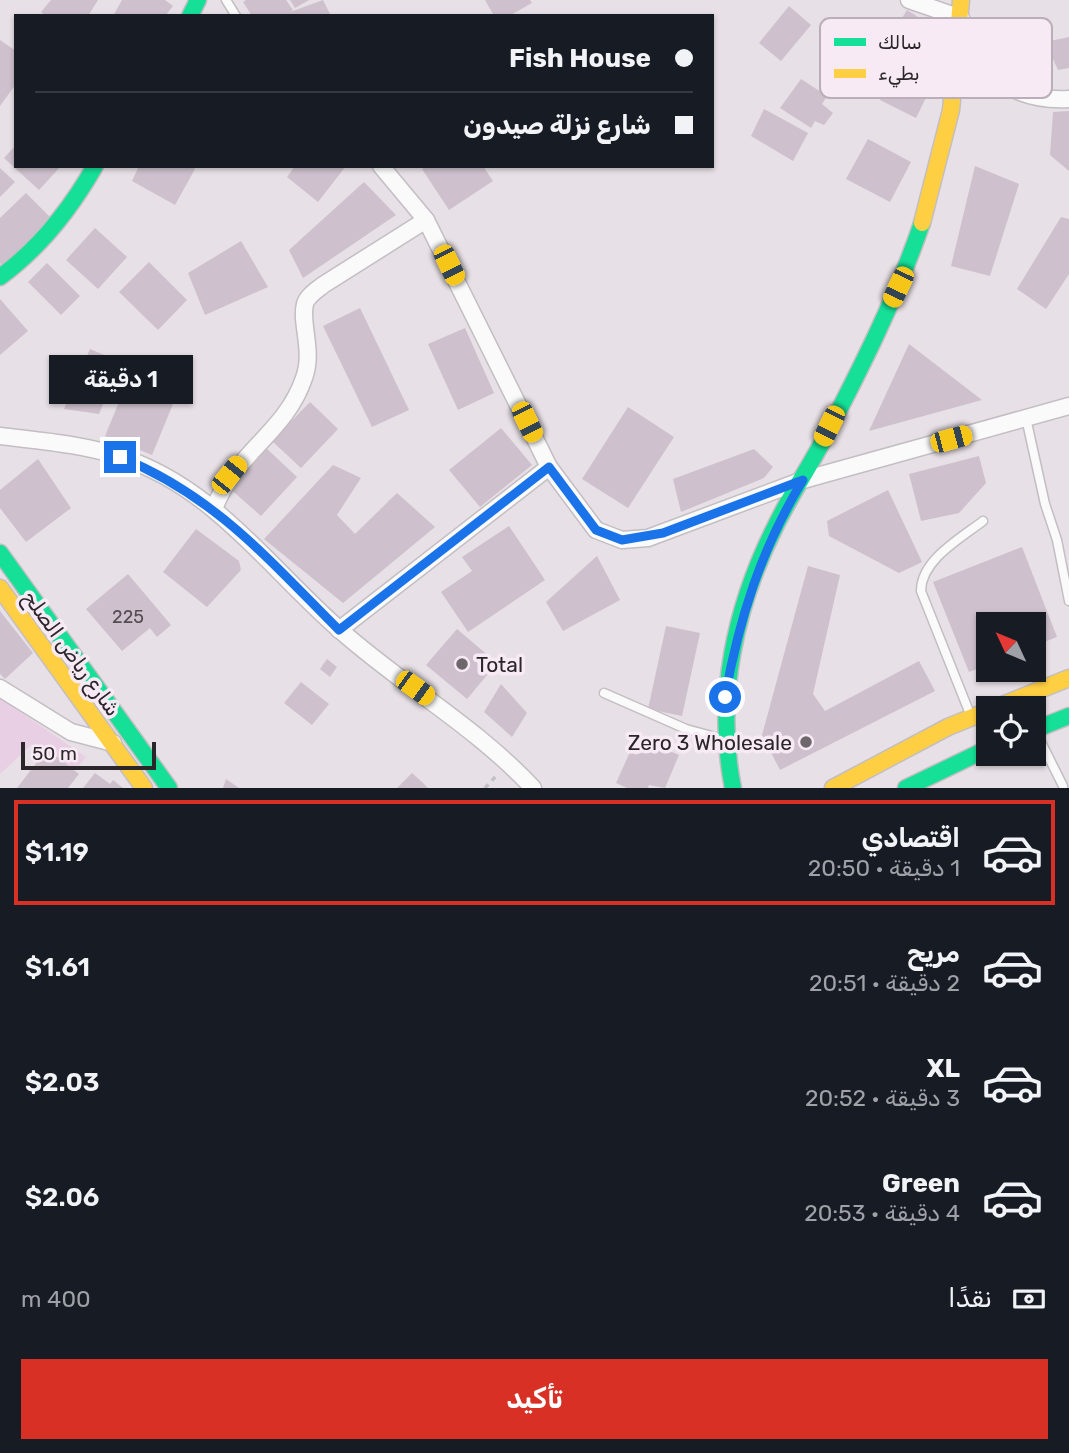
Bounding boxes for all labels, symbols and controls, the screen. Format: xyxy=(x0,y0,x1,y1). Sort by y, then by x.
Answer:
legend xyxy=(820,18,1052,98)
text: سالك xyxy=(878,31,922,54)
text: Fish House xyxy=(509,43,651,74)
text: بطيء xyxy=(878,62,920,88)
text: شارع نزلة صيدون xyxy=(463,110,651,141)
car xyxy=(431,242,468,288)
car xyxy=(880,264,917,310)
callout: 1 دقيقة xyxy=(48,356,192,405)
text: 1 دقيقة xyxy=(84,365,158,393)
car xyxy=(509,399,546,445)
car xyxy=(811,403,848,449)
car xyxy=(928,423,975,455)
route end xyxy=(104,441,136,473)
car xyxy=(208,452,251,498)
street label: شارع رياض الصلح xyxy=(16,585,126,722)
house number: 225 xyxy=(112,606,144,628)
north arrow xyxy=(976,612,1046,682)
map controls xyxy=(976,612,1046,766)
place label: Total xyxy=(476,652,523,677)
marker: Total xyxy=(454,656,470,672)
car xyxy=(392,667,439,709)
route start xyxy=(709,681,741,713)
button: locate xyxy=(976,696,1046,766)
place label: Zero 3 Wholesale xyxy=(628,730,792,755)
marker: Zero 3 Wholesale xyxy=(798,734,814,750)
scale bar xyxy=(21,739,156,771)
text: 50 m xyxy=(32,742,77,765)
icon: car xyxy=(981,821,1044,884)
text: اقتصادي xyxy=(861,823,960,854)
text: $1.19 xyxy=(25,837,89,868)
text: 1 دقيقة · 20:50 xyxy=(808,854,960,882)
icon: car xyxy=(981,936,1044,999)
text: مريح xyxy=(907,938,960,969)
text: $1.61 xyxy=(25,952,90,983)
text: 2 دقيقة · 20:51 xyxy=(809,969,960,997)
icon: car xyxy=(981,1051,1044,1114)
text: XL xyxy=(927,1053,960,1084)
text: $2.03 xyxy=(25,1067,100,1098)
text: 3 دقيقة · 20:52 xyxy=(805,1084,960,1112)
icon: car xyxy=(981,1166,1044,1229)
text: Green xyxy=(882,1168,960,1199)
text: $2.06 xyxy=(25,1182,99,1213)
text: 4 دقيقة · 20:53 xyxy=(804,1199,960,1227)
icon: cash xyxy=(1010,1280,1048,1318)
text: نقدًا xyxy=(948,1283,992,1314)
text: 400 m xyxy=(21,1285,91,1313)
button: تأكيد xyxy=(21,1359,1048,1439)

